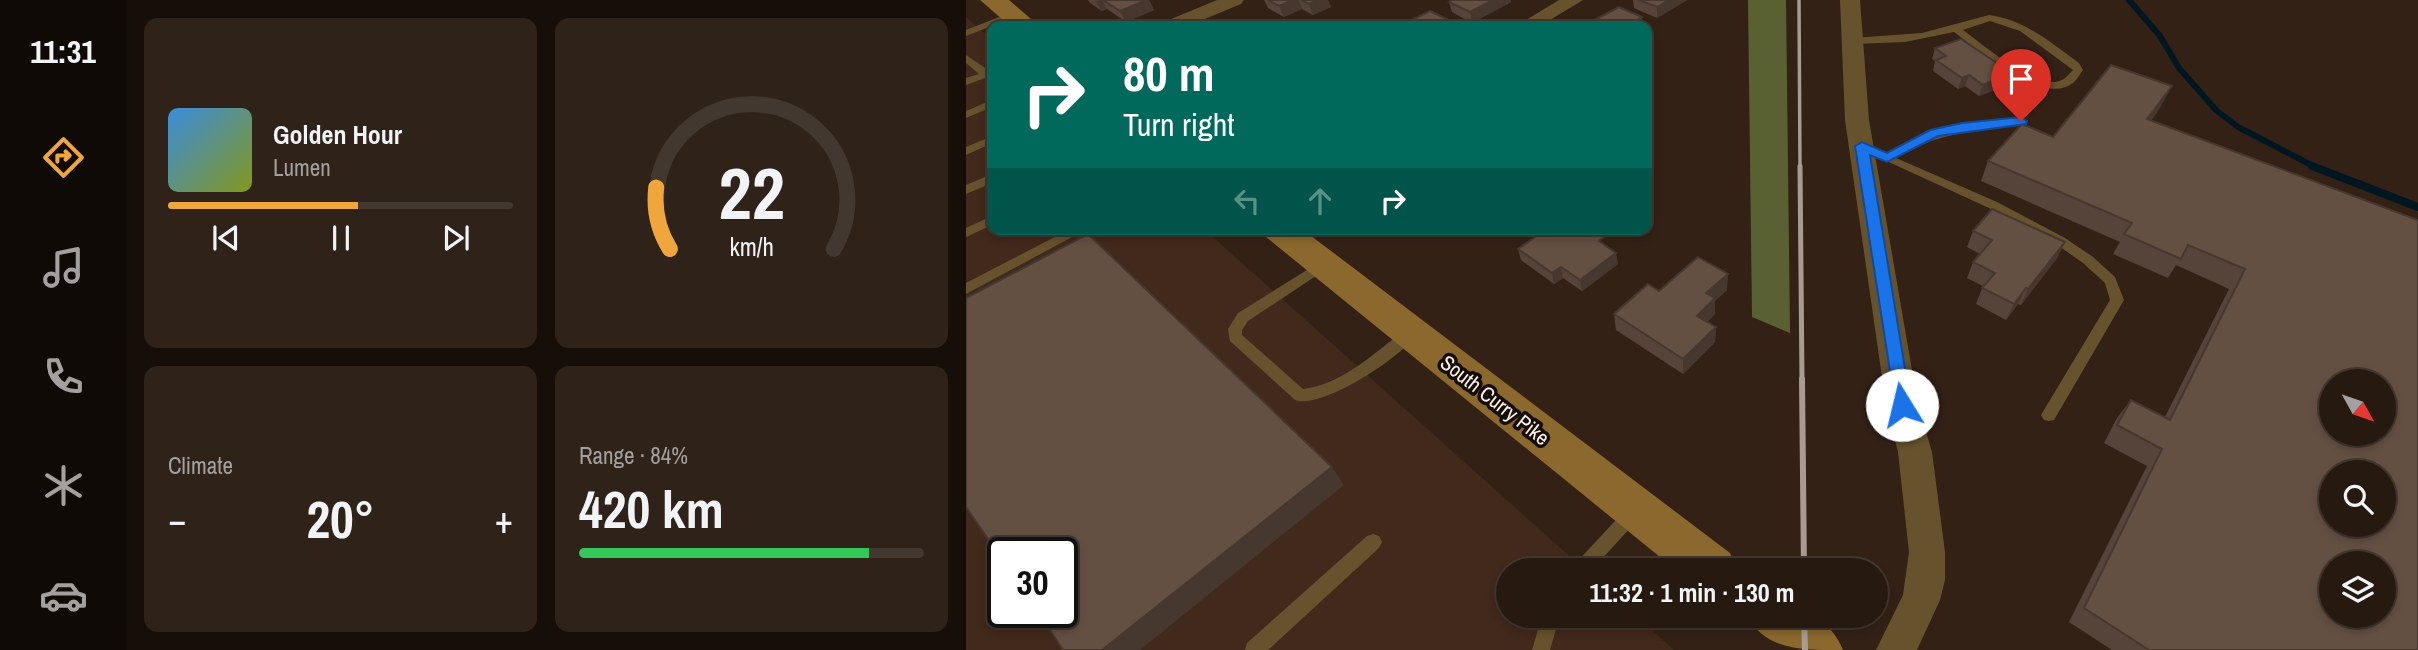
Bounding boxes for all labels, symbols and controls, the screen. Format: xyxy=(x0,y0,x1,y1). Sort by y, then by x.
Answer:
text: 11:31 xyxy=(30,30,96,73)
text: 80 m xyxy=(1123,40,1215,106)
icon: right xyxy=(1008,49,1099,140)
pin xyxy=(1991,49,2051,121)
icon: arrive xyxy=(2002,60,2040,98)
text: Turn right xyxy=(1123,103,1235,146)
text: Golden Hour xyxy=(273,117,402,152)
icon: directions xyxy=(39,133,88,182)
text: 22 xyxy=(718,144,785,242)
text: Lumen xyxy=(273,152,331,183)
icon: left xyxy=(1228,182,1266,220)
icon: ahead xyxy=(1301,182,1339,220)
icon: right xyxy=(1374,182,1412,220)
icon: previous xyxy=(207,219,245,257)
icon: pause xyxy=(322,219,360,257)
icon: next xyxy=(437,219,475,257)
text: km/h xyxy=(729,230,774,264)
icon: music xyxy=(39,243,88,292)
street label: South Curry Pike xyxy=(1434,348,1556,452)
icon: phone xyxy=(39,352,88,401)
position arrow xyxy=(1865,368,1939,442)
north arrow xyxy=(2319,369,2396,446)
map controls xyxy=(2319,369,2396,628)
text: Range · 84% xyxy=(579,440,688,471)
text: Climate xyxy=(168,450,233,481)
button: search xyxy=(2319,460,2396,537)
icon: climate xyxy=(39,461,88,510)
text: 420 km xyxy=(579,474,724,544)
text: 20° xyxy=(306,484,375,554)
text: − xyxy=(168,494,186,545)
text: + xyxy=(495,494,513,545)
speed limit sign: 30 xyxy=(987,537,1078,628)
button: layers xyxy=(2319,551,2396,628)
icon: car xyxy=(39,571,88,620)
text: 11:32 · 1 min · 130 m xyxy=(1589,575,1795,610)

